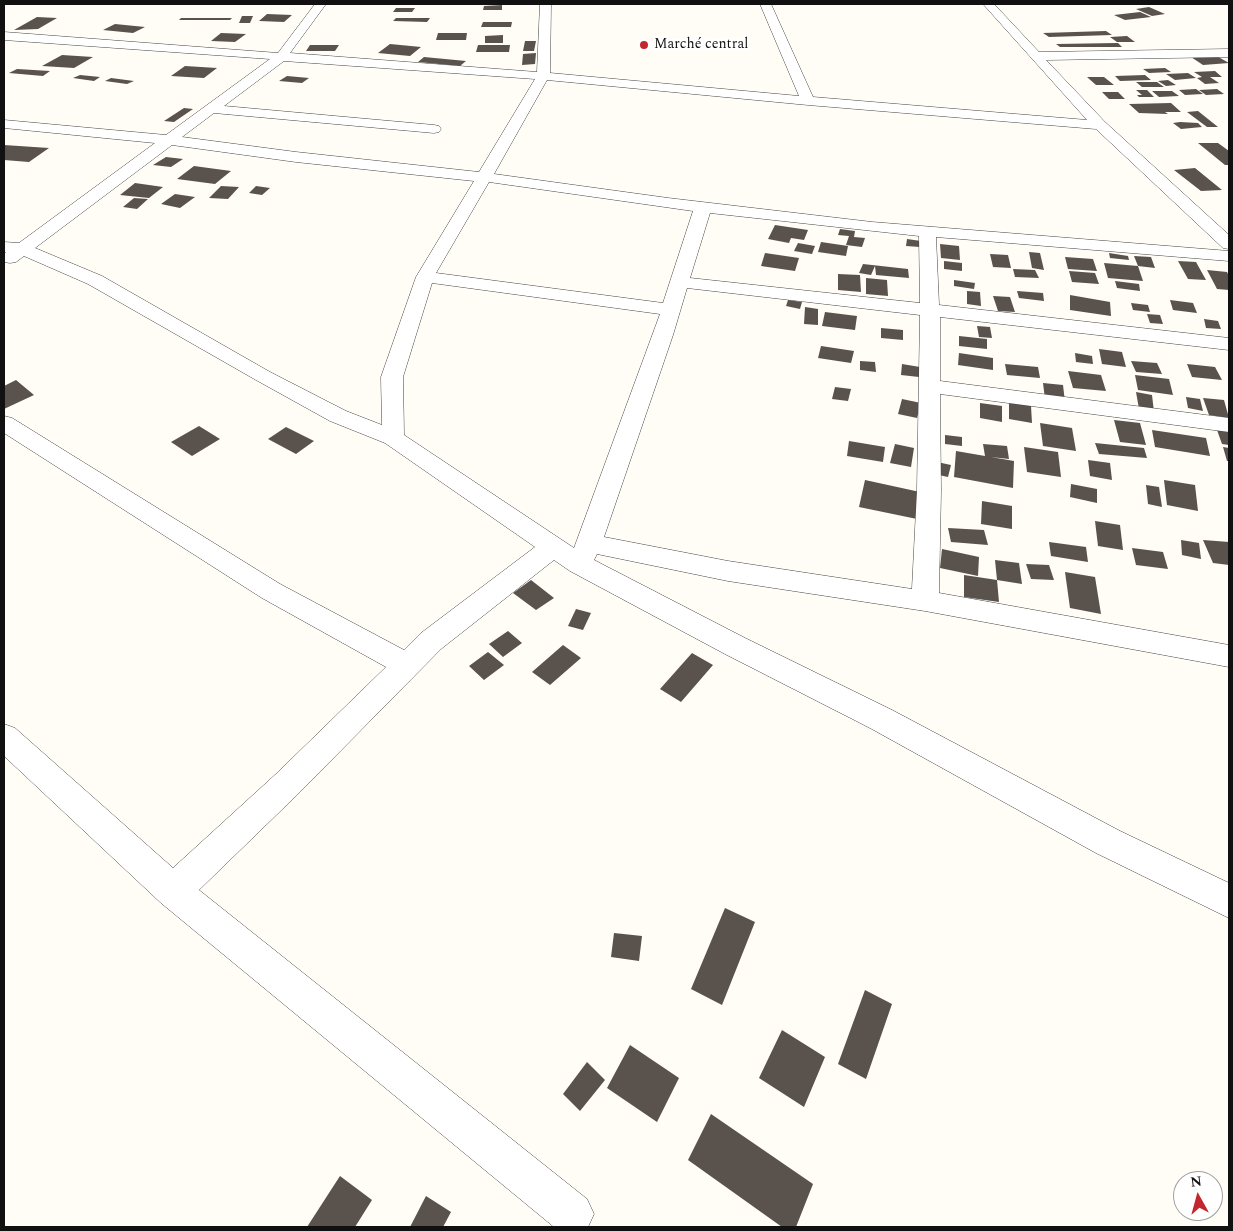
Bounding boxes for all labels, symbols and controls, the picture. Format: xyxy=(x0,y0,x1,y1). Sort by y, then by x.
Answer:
place label: Marché central xyxy=(654,37,748,53)
marker: Marché central xyxy=(638,39,650,51)
text: N xyxy=(1189,1170,1203,1193)
north arrow xyxy=(1173,1171,1223,1221)

